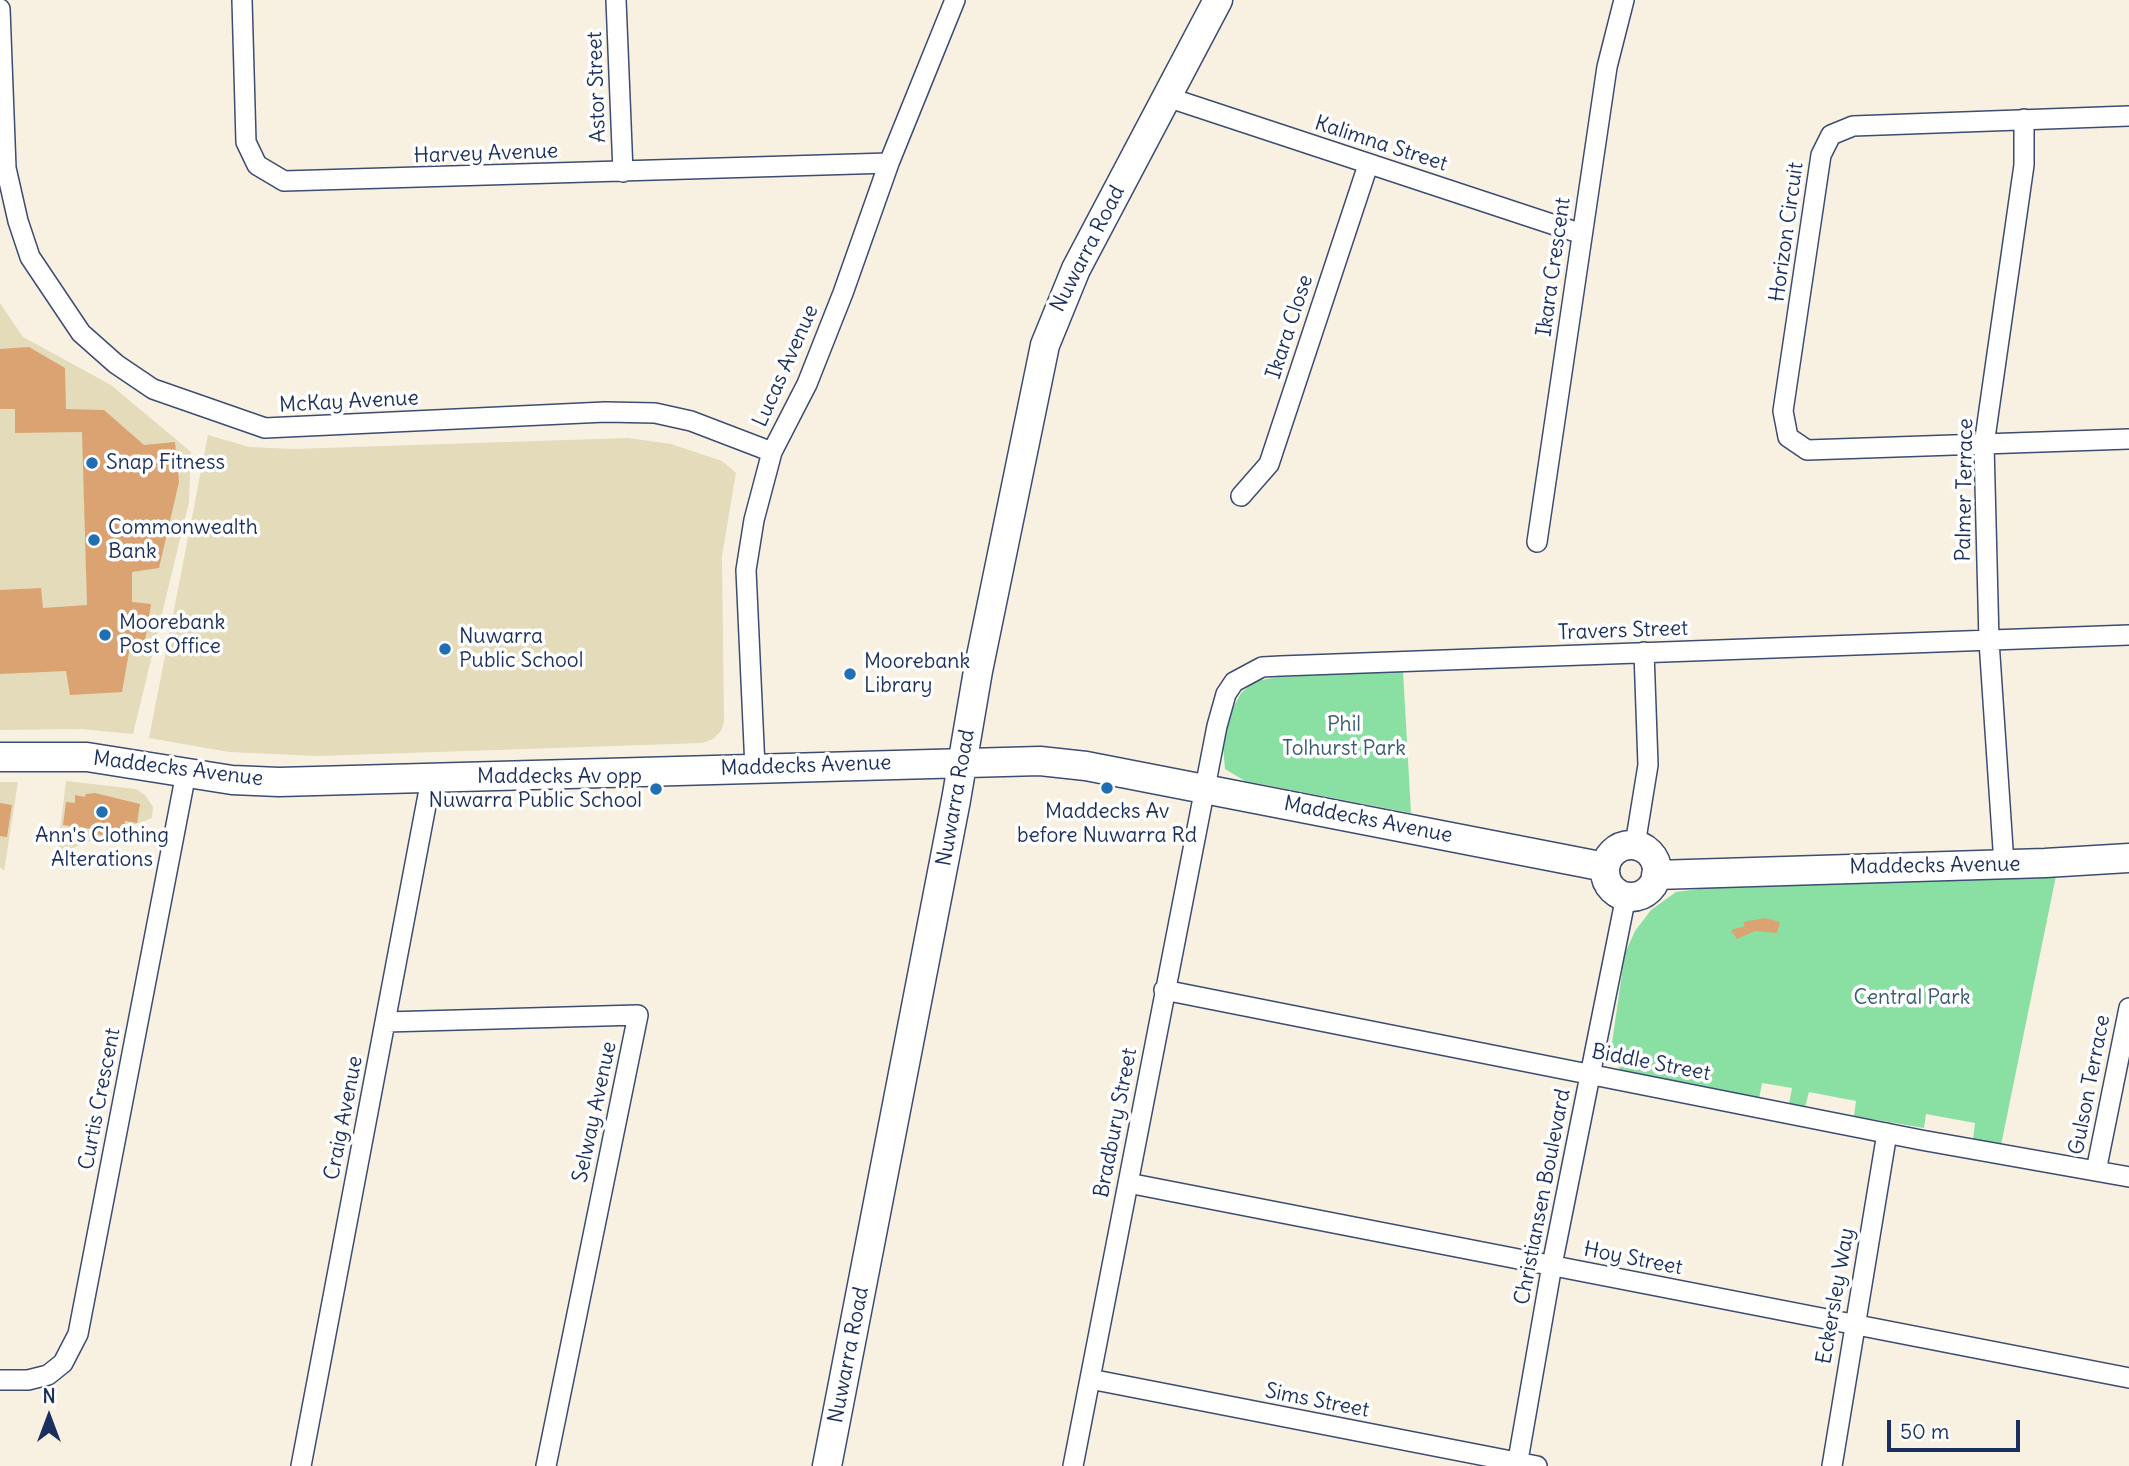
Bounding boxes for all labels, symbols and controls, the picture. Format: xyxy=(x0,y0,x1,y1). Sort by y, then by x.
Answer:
street label: Astor Street xyxy=(582,31,612,143)
street label: Kalimna Street xyxy=(1312,111,1450,177)
street label: Harvey Avenue xyxy=(413,139,559,169)
street label: Horizon Circuit xyxy=(1765,161,1809,303)
street label: Nuwarra Road xyxy=(1045,182,1131,316)
street label: Ikara Crescent xyxy=(1532,196,1576,338)
street label: Ikara Close xyxy=(1261,272,1319,382)
street label: Lucas Avenue xyxy=(748,301,824,431)
street label: McKay Avenue xyxy=(279,386,419,418)
street label: Palmer Terrace xyxy=(1951,418,1979,562)
place label: Snap Fitness xyxy=(106,450,225,476)
marker: Snap Fitness xyxy=(84,455,100,471)
place label: Commonwealth Bank xyxy=(108,515,258,565)
marker: Commonwealth Bank xyxy=(86,532,102,548)
place label: Moorebank Post Office xyxy=(119,610,225,660)
street label: Travers Street xyxy=(1557,616,1689,646)
place label: Nuwarra Public School xyxy=(459,624,583,674)
marker: Moorebank Post Office xyxy=(97,627,113,643)
marker: Nuwarra Public School xyxy=(437,641,453,657)
place label: Moorebank Library xyxy=(864,649,970,699)
marker: Moorebank Library xyxy=(842,666,858,682)
park label: Phil Tolhurst Park xyxy=(1282,712,1406,762)
street label: Nuwarra Road xyxy=(932,728,980,868)
street label: Maddecks Avenue xyxy=(92,746,264,792)
street label: Maddecks Avenue xyxy=(720,750,892,782)
place label: Maddecks Av opp Nuwarra Public School xyxy=(429,764,642,814)
marker: Maddecks Av before Nuwarra Rd xyxy=(1099,780,1115,796)
marker: Maddecks Av opp Nuwarra Public School xyxy=(648,781,664,797)
street label: Maddecks Avenue xyxy=(1282,791,1454,849)
place label: Maddecks Av before Nuwarra Rd xyxy=(1017,799,1197,849)
marker: Ann's Clothing Alterations xyxy=(94,804,110,820)
place label: Ann's Clothing Alterations xyxy=(35,823,169,873)
street label: Maddecks Avenue xyxy=(1849,852,2021,880)
park label: Central Park xyxy=(1853,985,1971,1011)
street label: Gulson Terrace xyxy=(2064,1013,2116,1157)
street label: Curtis Crescent xyxy=(74,1026,126,1172)
street label: Selway Avenue xyxy=(568,1039,622,1185)
street label: Biddle Street xyxy=(1590,1039,1712,1087)
street label: Bradbury Street xyxy=(1089,1046,1143,1200)
street label: Craig Avenue xyxy=(320,1054,368,1182)
street label: Christiansen Boulevard xyxy=(1510,1087,1576,1307)
street label: Eckersley Way xyxy=(1812,1226,1860,1366)
street label: Hoy Street xyxy=(1582,1237,1684,1281)
street label: Nuwarra Road xyxy=(823,1285,875,1425)
street label: Sims Street xyxy=(1263,1379,1371,1423)
north arrow xyxy=(14,1382,84,1452)
text: N xyxy=(42,1384,56,1408)
scale bar xyxy=(1891,1406,2024,1450)
text: 50 m xyxy=(1900,1418,1949,1445)

